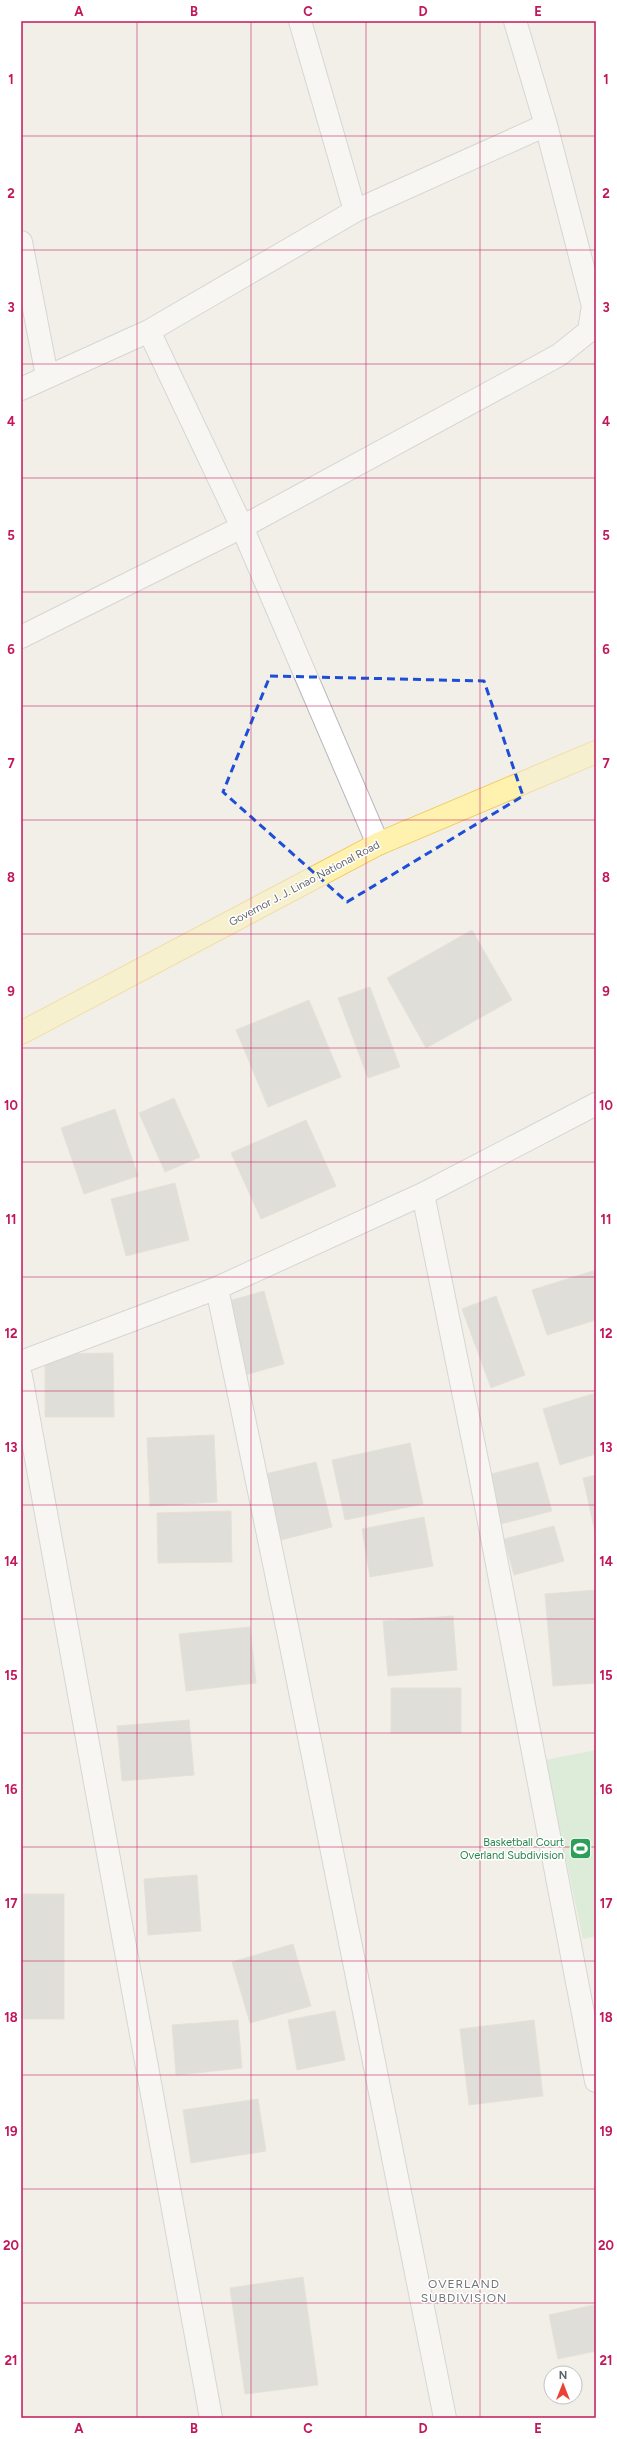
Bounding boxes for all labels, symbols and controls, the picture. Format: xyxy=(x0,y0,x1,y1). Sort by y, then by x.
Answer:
text: A xyxy=(74,4,84,19)
text: B xyxy=(190,4,198,19)
text: C xyxy=(303,4,313,19)
text: D xyxy=(418,4,428,19)
text: E xyxy=(534,4,542,19)
text: 1 xyxy=(8,72,14,87)
text: 1 xyxy=(603,72,609,87)
text: 2 xyxy=(7,186,15,201)
text: 2 xyxy=(602,186,610,201)
text: 3 xyxy=(7,300,15,315)
text: 3 xyxy=(602,300,610,315)
text: 4 xyxy=(7,414,15,429)
text: 4 xyxy=(602,414,610,429)
text: 5 xyxy=(7,528,15,543)
text: 5 xyxy=(602,528,610,543)
text: 6 xyxy=(7,642,15,657)
text: 6 xyxy=(602,642,610,657)
text: 7 xyxy=(7,756,15,771)
text: 7 xyxy=(602,756,610,771)
street label: Governor J. J. Linao National Road xyxy=(227,838,382,929)
text: 8 xyxy=(7,870,15,885)
text: 8 xyxy=(602,870,610,885)
text: 9 xyxy=(7,984,15,999)
text: 9 xyxy=(602,984,610,999)
text: 10 xyxy=(4,1098,18,1113)
text: 10 xyxy=(599,1098,613,1113)
text: 11 xyxy=(6,1212,16,1227)
text: 11 xyxy=(601,1212,611,1227)
text: 12 xyxy=(4,1326,18,1341)
text: 12 xyxy=(599,1326,613,1341)
text: 13 xyxy=(5,1440,17,1455)
text: 13 xyxy=(600,1440,612,1455)
text: 14 xyxy=(4,1554,18,1569)
text: 14 xyxy=(599,1554,613,1569)
text: 15 xyxy=(4,1668,18,1683)
text: 15 xyxy=(599,1668,613,1683)
text: 16 xyxy=(4,1782,18,1797)
text: 16 xyxy=(599,1782,613,1797)
sports icon: Basketball Court Overland Subdivision xyxy=(567,1835,593,1861)
place label: Basketball Court Overland Subdivision xyxy=(460,1836,564,1862)
text: 17 xyxy=(5,1896,17,1911)
text: 17 xyxy=(600,1896,612,1911)
text: 18 xyxy=(4,2010,18,2025)
text: 18 xyxy=(599,2010,613,2025)
text: 19 xyxy=(4,2124,18,2139)
text: 19 xyxy=(599,2124,613,2139)
text: 20 xyxy=(3,2238,19,2253)
text: 20 xyxy=(598,2238,614,2253)
district label: OVERLAND SUBDIVISION xyxy=(421,2277,507,2305)
text: 21 xyxy=(4,2353,18,2368)
text: 21 xyxy=(599,2353,613,2368)
north arrow xyxy=(543,2365,583,2405)
text: N xyxy=(559,2369,567,2382)
text: A xyxy=(74,2421,84,2436)
text: B xyxy=(190,2421,198,2436)
text: C xyxy=(303,2421,313,2436)
text: D xyxy=(418,2421,428,2436)
text: E xyxy=(534,2421,542,2436)

